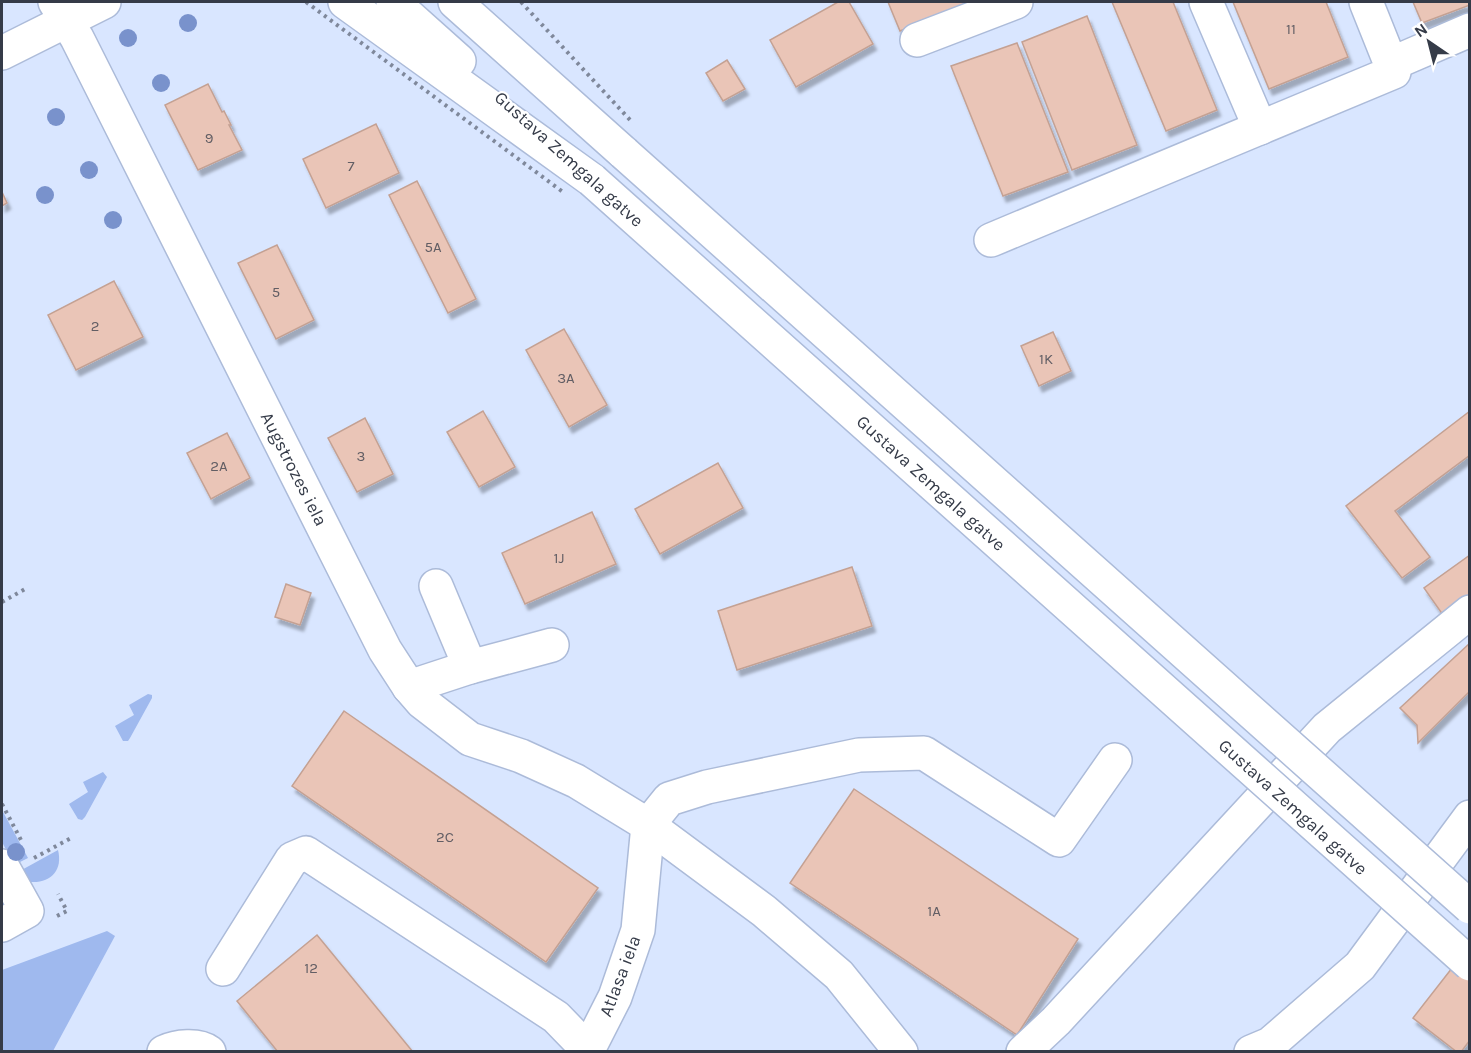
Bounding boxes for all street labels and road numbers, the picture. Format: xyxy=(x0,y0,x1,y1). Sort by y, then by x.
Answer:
street label: Gustava Zemgala gatve xyxy=(490,86,648,232)
street label: Augstrozes iela xyxy=(256,408,332,530)
street label: Gustava Zemgala gatve xyxy=(852,410,1010,556)
street label: Gustava Zemgala gatve xyxy=(1214,734,1372,880)
street label: Atlasa iela xyxy=(594,932,646,1020)

